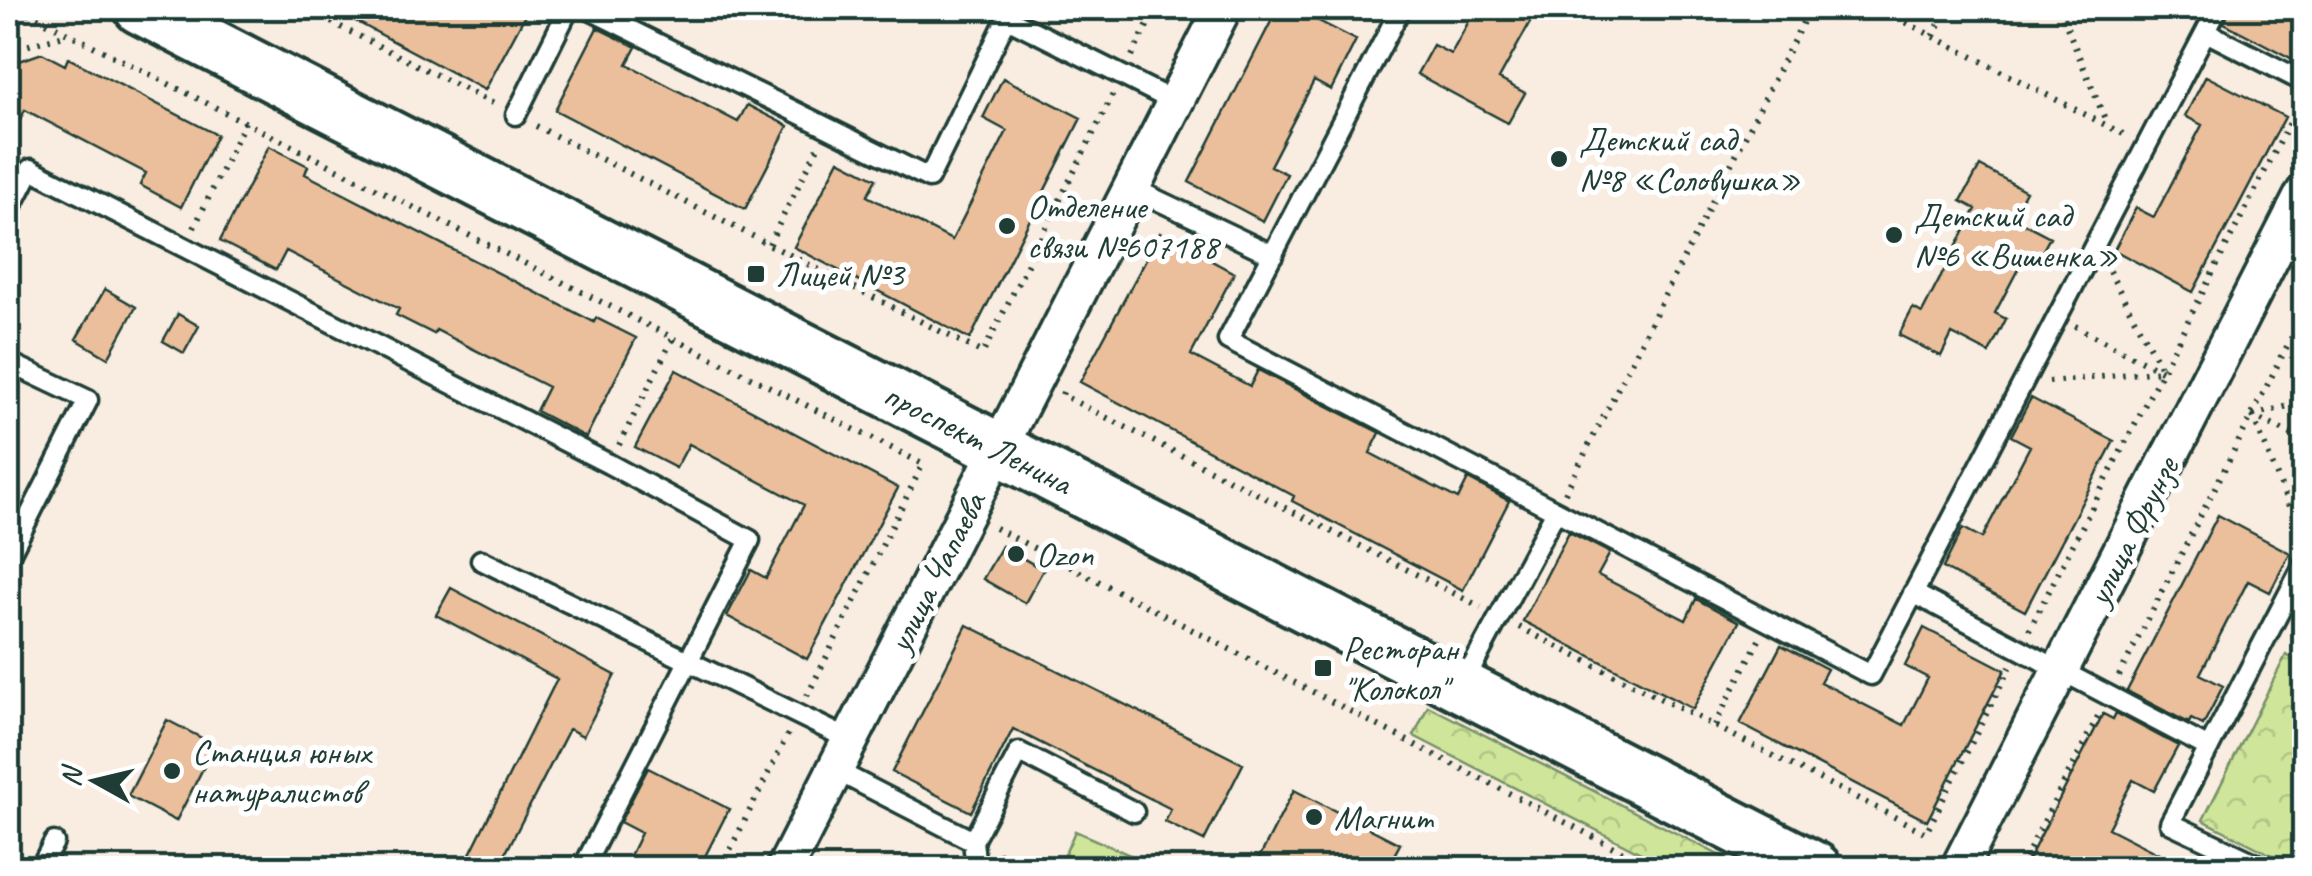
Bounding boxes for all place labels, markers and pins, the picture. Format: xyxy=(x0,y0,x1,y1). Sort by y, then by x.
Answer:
place label: Детский сад №8 «Соловушка» xyxy=(1579,117,1801,202)
marker: Детский сад №8 «Соловушка» xyxy=(1548,148,1570,170)
place label: Отделение связи №607188 xyxy=(1027,184,1222,269)
place label: Детский сад №6 «Вишенка» xyxy=(1914,193,2118,278)
marker: Отделение связи №607188 xyxy=(996,215,1018,237)
marker: Детский сад №6 «Вишенка» xyxy=(1883,224,1905,246)
place label: Лицей №3 xyxy=(776,252,906,297)
marker: Лицей №3 xyxy=(745,263,767,285)
place label: Ozon xyxy=(1036,532,1094,577)
marker: Ozon xyxy=(1005,543,1027,565)
place label: Ресторан "Колокол" xyxy=(1343,626,1461,711)
marker: Ресторан "Колокол" xyxy=(1312,657,1334,679)
place label: Станция юных натуралистов xyxy=(192,729,373,814)
marker: Станция юных натуралистов xyxy=(161,760,183,782)
place label: Магнит xyxy=(1334,795,1435,840)
marker: Магнит xyxy=(1303,806,1325,828)

